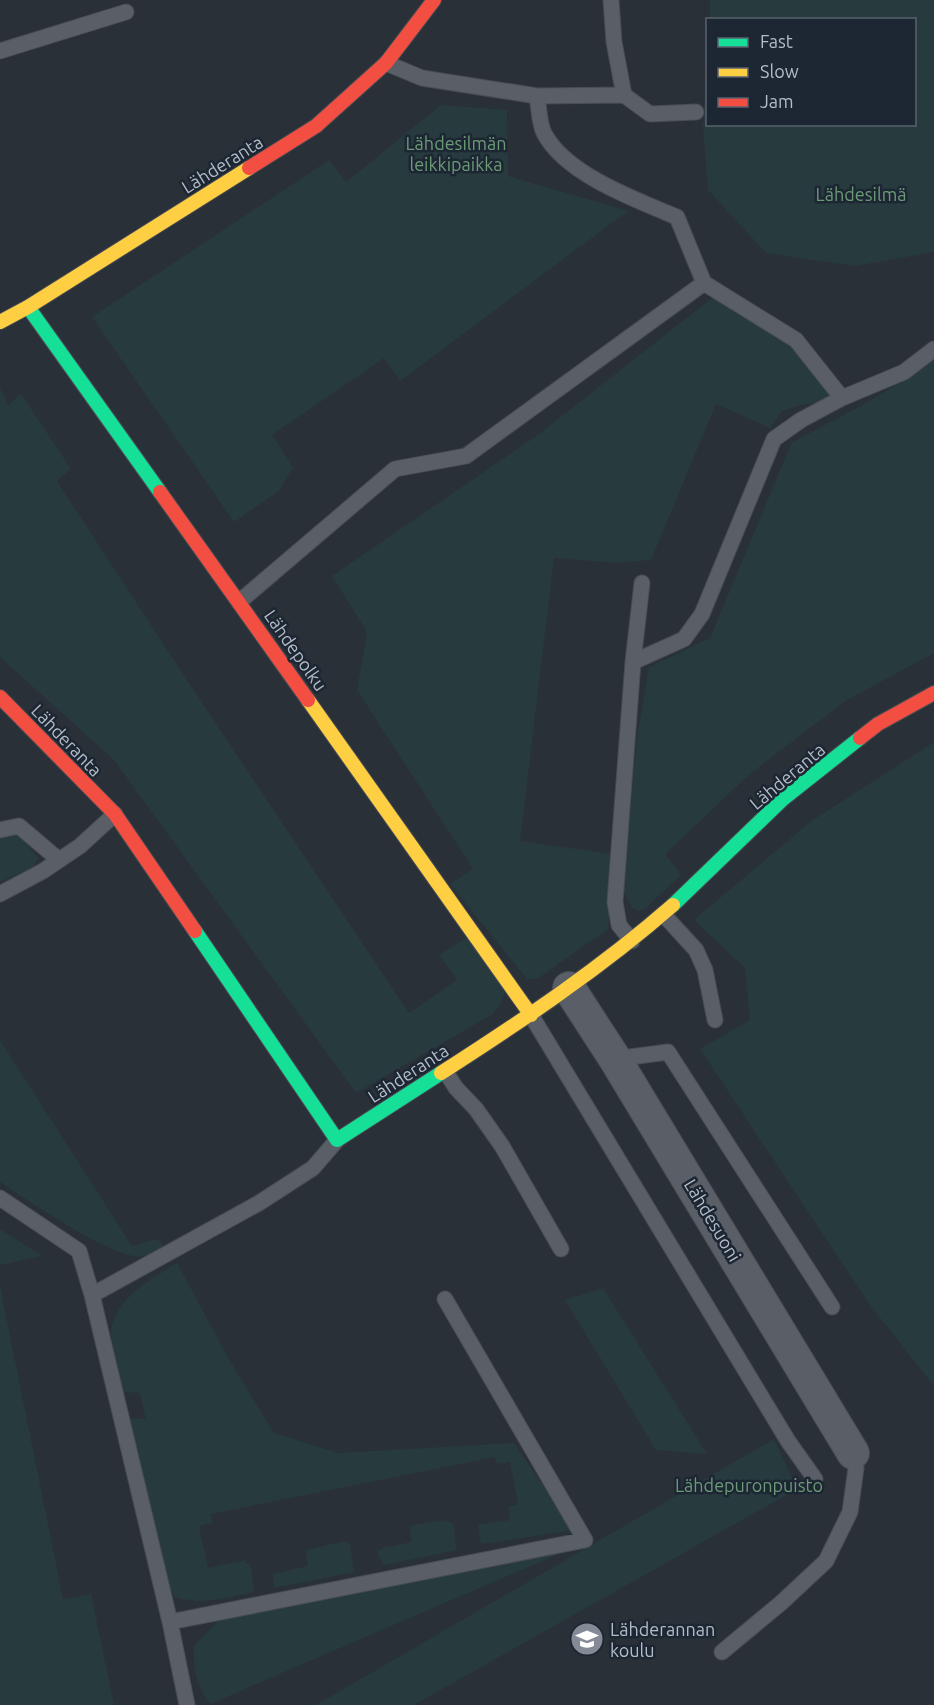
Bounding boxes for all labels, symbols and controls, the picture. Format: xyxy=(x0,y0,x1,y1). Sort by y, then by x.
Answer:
legend xyxy=(706,18,916,126)
text: Fast xyxy=(760,31,793,51)
text: Slow xyxy=(760,61,799,81)
text: Jam xyxy=(760,91,794,111)
street label: Lähderanta xyxy=(178,131,266,197)
park label: Lähdesilmän leikkipaikka xyxy=(405,133,507,174)
park label: Lähdesilmä xyxy=(816,184,906,204)
street label: Lähdepolku xyxy=(261,606,331,694)
street label: Lähderanta xyxy=(28,700,106,780)
street label: Lähderanta xyxy=(745,739,829,813)
street label: Lähderanta xyxy=(364,1040,452,1106)
street label: Lähdesuoni xyxy=(681,1175,745,1265)
park label: Lähdepuronpuisto xyxy=(675,1475,823,1495)
place label: Lähderannan koulu xyxy=(610,1619,715,1660)
school or university icon: Lähderannan koulu xyxy=(569,1621,605,1657)

